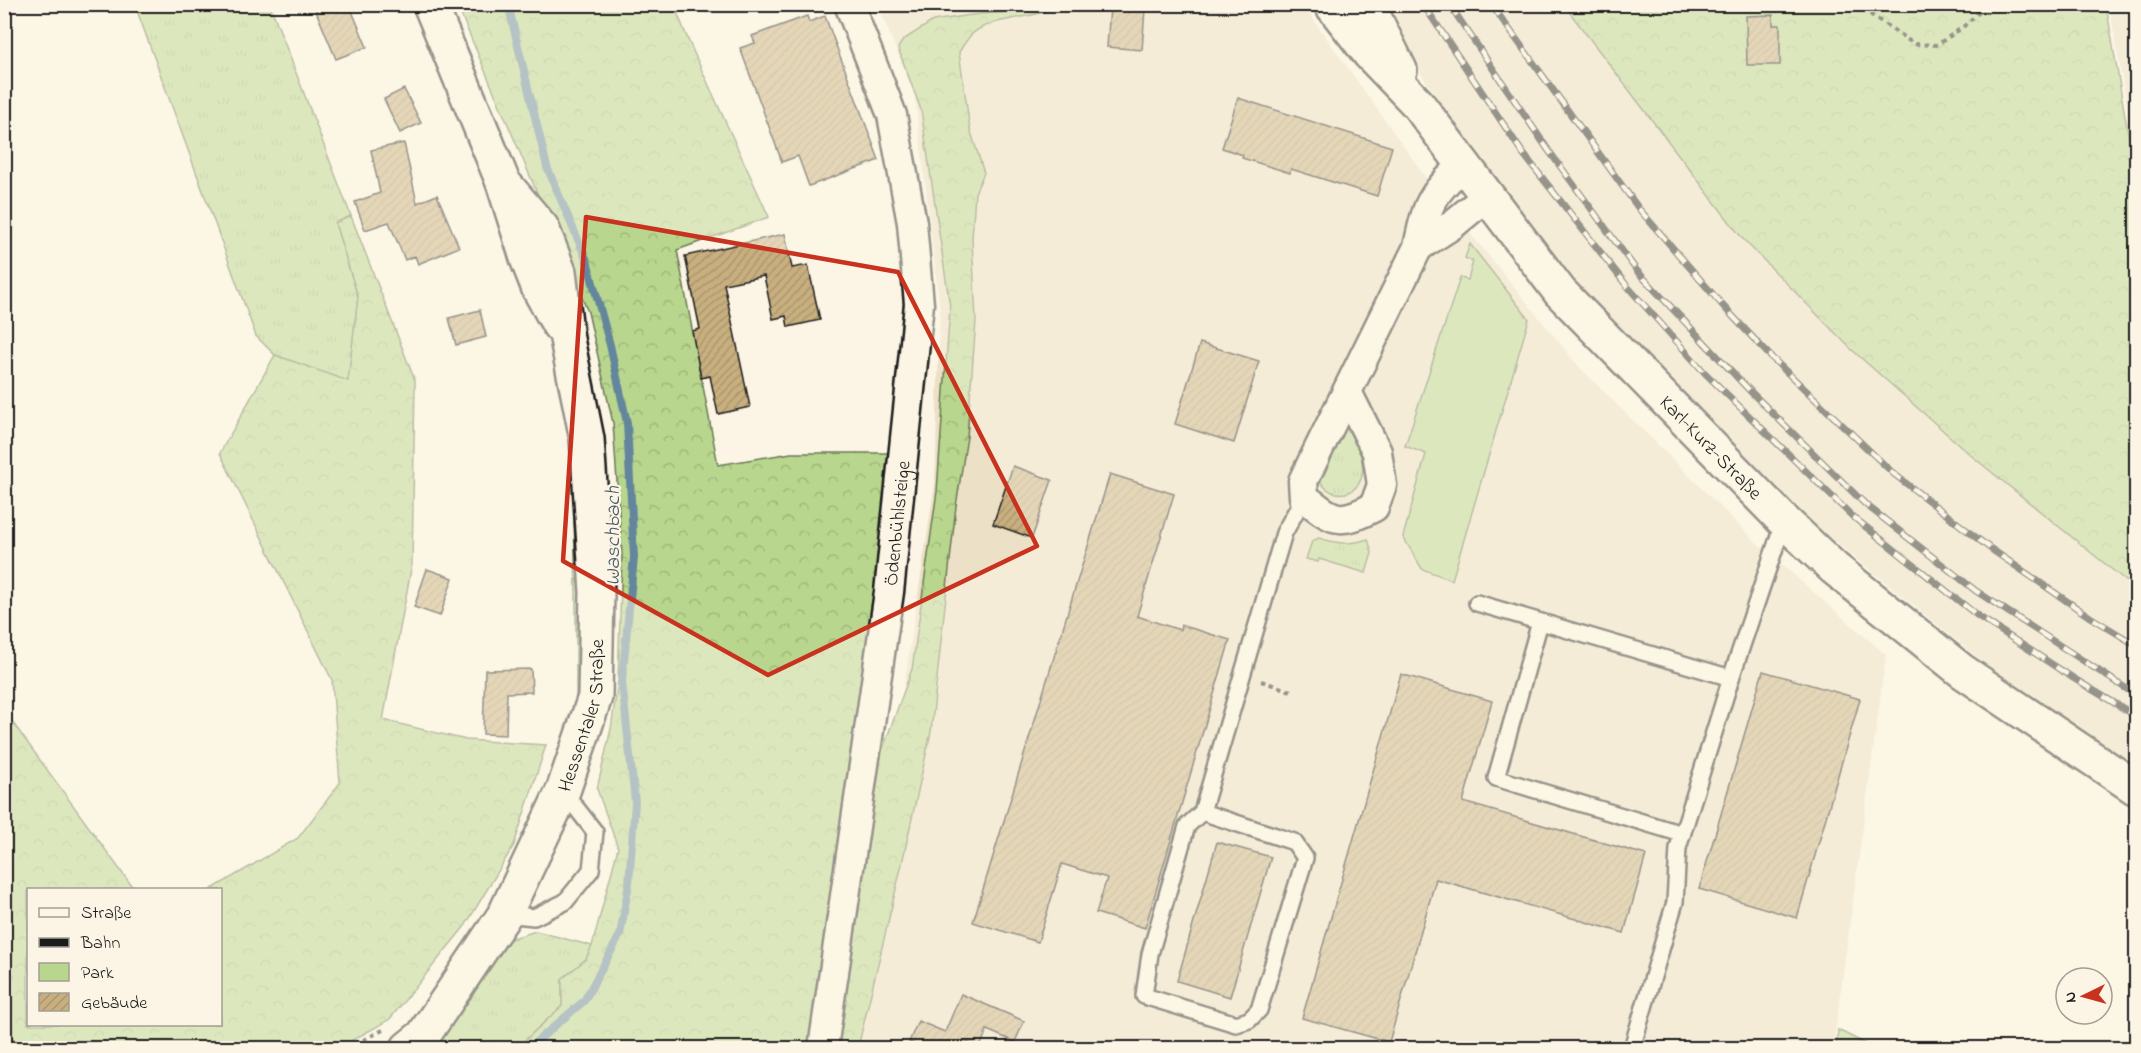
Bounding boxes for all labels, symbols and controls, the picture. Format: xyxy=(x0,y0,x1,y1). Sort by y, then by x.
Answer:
street label: Karl-Kurz-Straße xyxy=(1652,390,1768,508)
street label: Ödenbühlsteige xyxy=(878,459,920,587)
water label: Waschbach xyxy=(599,485,629,586)
street label: Hessentaler Straße xyxy=(552,639,613,796)
legend xyxy=(27,888,222,1026)
text: Straße xyxy=(81,901,132,927)
text: Bahn xyxy=(80,931,120,957)
text: Park xyxy=(81,961,114,987)
north arrow xyxy=(2054,966,2114,1026)
text: Gebäude xyxy=(81,991,148,1017)
text: N xyxy=(2059,991,2083,1004)

